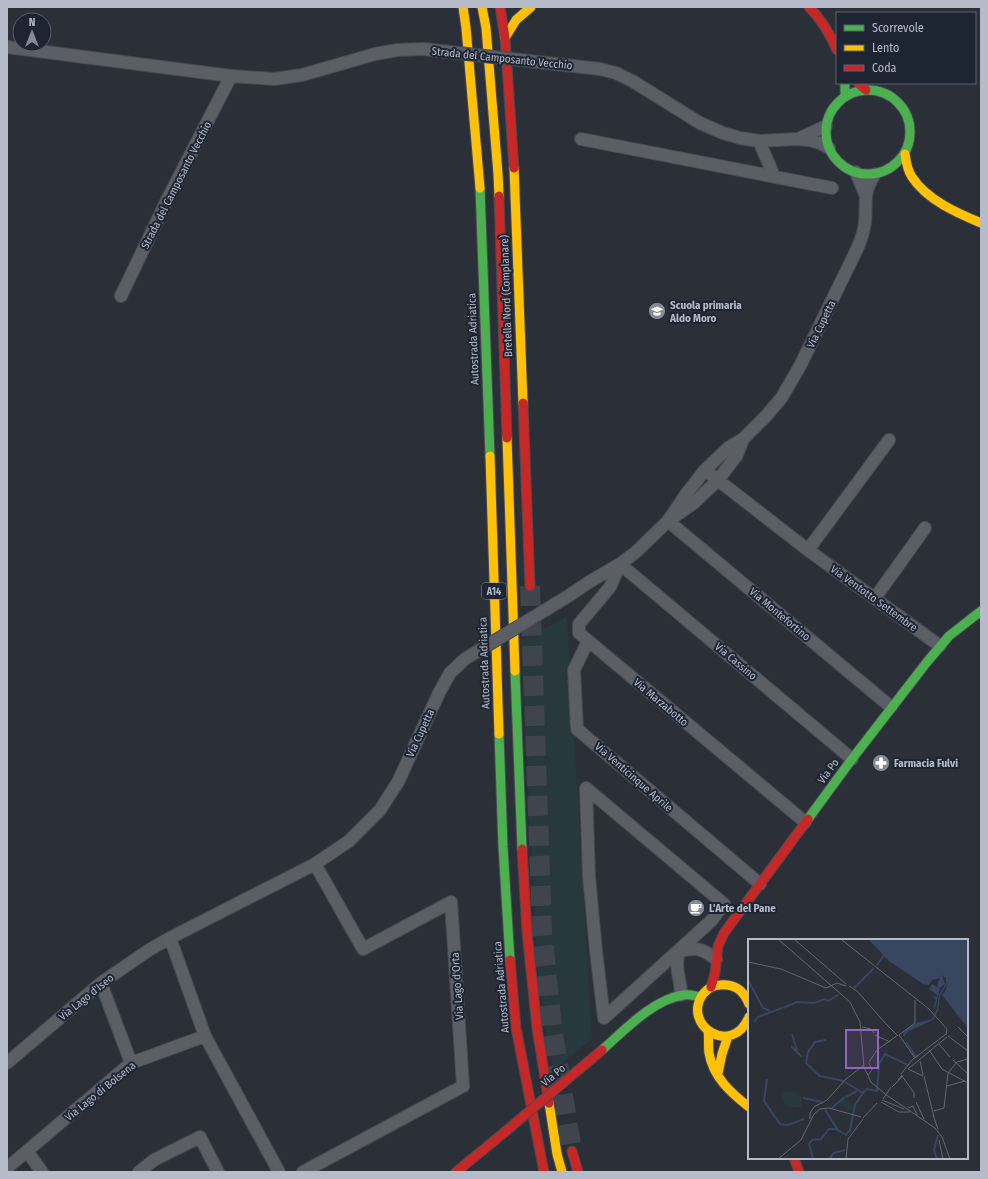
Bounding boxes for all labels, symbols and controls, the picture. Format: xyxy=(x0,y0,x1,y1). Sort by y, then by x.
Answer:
north arrow xyxy=(12,12,52,52)
legend xyxy=(836,12,976,84)
text: N xyxy=(29,16,35,29)
text: Scorrevole xyxy=(872,21,924,35)
text: Lento xyxy=(872,41,899,55)
street label: Strada del Camposanto Vecchio xyxy=(431,45,573,72)
text: Coda xyxy=(872,61,897,75)
street label: Strada del Camposanto Vecchio xyxy=(139,119,214,251)
street label: Bretella Nord (Complanare) xyxy=(498,235,515,357)
street label: Autostrada Adriatica xyxy=(465,293,482,385)
street label: Via Cupetta xyxy=(804,298,839,350)
place label: Scuola primaria Aldo Moro xyxy=(669,299,742,325)
school or university icon: Scuola primaria Aldo Moro xyxy=(647,301,667,321)
street label: Via Ventotto Settembre xyxy=(828,563,920,634)
road number: A14 xyxy=(482,583,506,599)
street label: Via Montefortino xyxy=(747,585,813,644)
street label: Autostrada Adriatica xyxy=(476,617,493,709)
street label: Via Cassino xyxy=(712,640,759,683)
street label: Via Marzabotto xyxy=(631,676,691,729)
street label: Via Cupetta xyxy=(404,707,437,759)
street label: Via Venticinque Aprile xyxy=(592,740,675,815)
pharmacy icon: Farmacia Fulvi xyxy=(871,753,891,773)
street label: Via Po xyxy=(815,756,842,786)
place label: Farmacia Fulvi xyxy=(894,757,958,770)
cafe icon: L'Arte del Pane xyxy=(686,898,706,918)
place label: L'Arte del Pane xyxy=(709,902,776,915)
inset map xyxy=(748,939,968,1159)
street label: Autostrada Adriatica xyxy=(491,941,512,1033)
street label: Via Lago d'Orta xyxy=(449,952,466,1020)
street label: Via Lago d'Iseo xyxy=(56,971,116,1023)
street label: Via Lago di Bolsena xyxy=(62,1059,138,1124)
street label: Via Po xyxy=(539,1061,568,1089)

